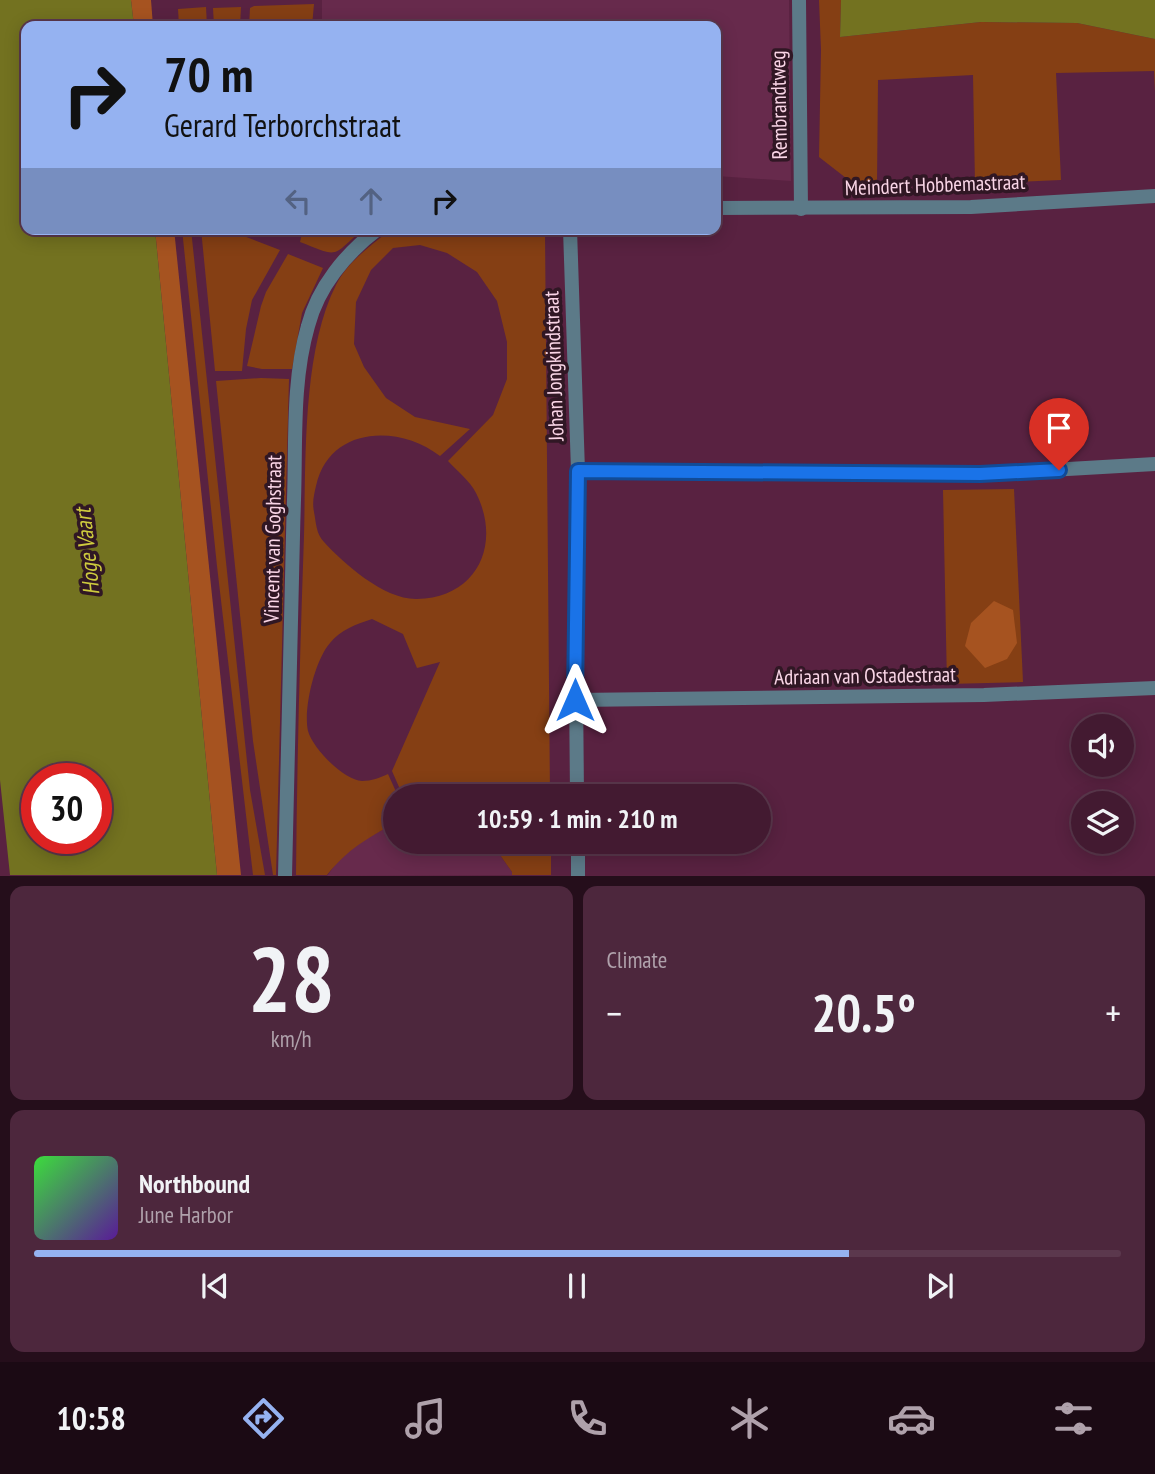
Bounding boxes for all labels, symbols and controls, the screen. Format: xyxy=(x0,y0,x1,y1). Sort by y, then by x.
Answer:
text: 70 m xyxy=(164,42,253,106)
icon: right xyxy=(49,49,140,140)
street label: Rembrandtweg xyxy=(764,50,793,160)
text: Gerard Terborchstraat xyxy=(164,104,401,146)
street label: Meindert Hobbemastraat xyxy=(844,168,1026,201)
icon: left xyxy=(279,182,317,220)
icon: ahead xyxy=(352,182,390,220)
icon: right xyxy=(425,182,463,220)
street label: Johan Jongkindstraat xyxy=(537,290,570,442)
pin xyxy=(1029,398,1089,470)
icon: arrive xyxy=(1040,409,1078,447)
street label: Vincent van Goghstraat xyxy=(258,455,287,624)
water label: Hoge Vaart xyxy=(67,504,105,597)
street label: Adriaan van Ostadestraat xyxy=(774,660,956,691)
position arrow xyxy=(538,663,612,737)
map controls xyxy=(1071,714,1134,854)
button: sound xyxy=(1071,714,1134,777)
speed limit sign: 30 xyxy=(21,763,112,854)
button: layers xyxy=(1071,791,1134,854)
text: 10:59 · 1 min · 210 m xyxy=(477,802,677,835)
text: 28 xyxy=(248,919,335,1037)
text: Climate xyxy=(607,945,667,974)
text: 20.5° xyxy=(811,979,916,1046)
text: − xyxy=(607,988,622,1037)
text: + xyxy=(1105,988,1121,1037)
text: km/h xyxy=(271,1024,312,1053)
text: Northbound xyxy=(139,1167,250,1200)
text: June Harbor xyxy=(139,1200,233,1229)
icon: previous xyxy=(196,1267,234,1305)
icon: pause xyxy=(558,1267,596,1305)
icon: next xyxy=(921,1267,959,1305)
icon: directions xyxy=(239,1394,288,1443)
icon: music xyxy=(401,1394,450,1443)
icon: phone xyxy=(563,1394,612,1443)
icon: climate xyxy=(725,1394,774,1443)
icon: car xyxy=(887,1394,936,1443)
icon: filters xyxy=(1049,1394,1098,1443)
text: 10:58 xyxy=(57,1397,126,1439)

